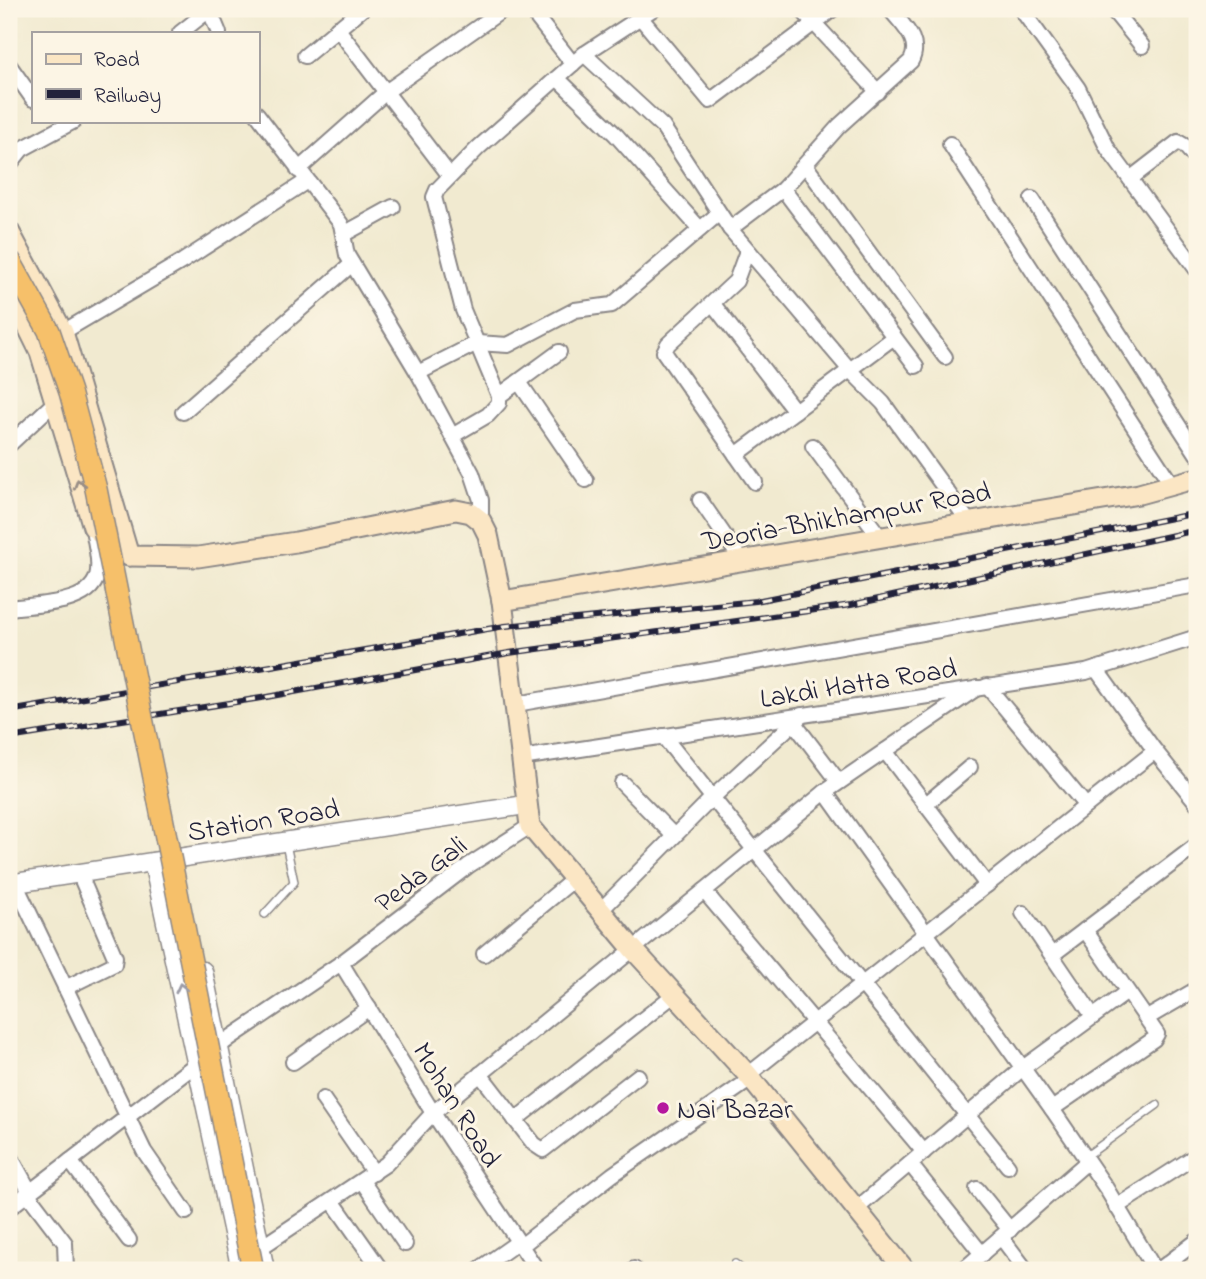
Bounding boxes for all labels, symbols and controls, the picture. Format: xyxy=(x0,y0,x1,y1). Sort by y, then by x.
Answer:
legend xyxy=(32,32,259,122)
text: Road xyxy=(94,46,140,76)
text: Railway xyxy=(94,82,161,114)
street label: Deoria-Bhikhampur Road xyxy=(698,473,995,564)
one-way arrow xyxy=(72,478,87,490)
street label: Lakdi Hatta Road xyxy=(757,650,960,721)
street label: Station Road xyxy=(185,790,343,855)
street label: Peda Gali xyxy=(367,827,477,924)
one-way arrow xyxy=(175,982,189,994)
street label: Mohan Road xyxy=(400,1035,510,1177)
place label: Nai Bazar xyxy=(677,1091,793,1132)
marker: Nai Bazar xyxy=(655,1100,671,1116)

